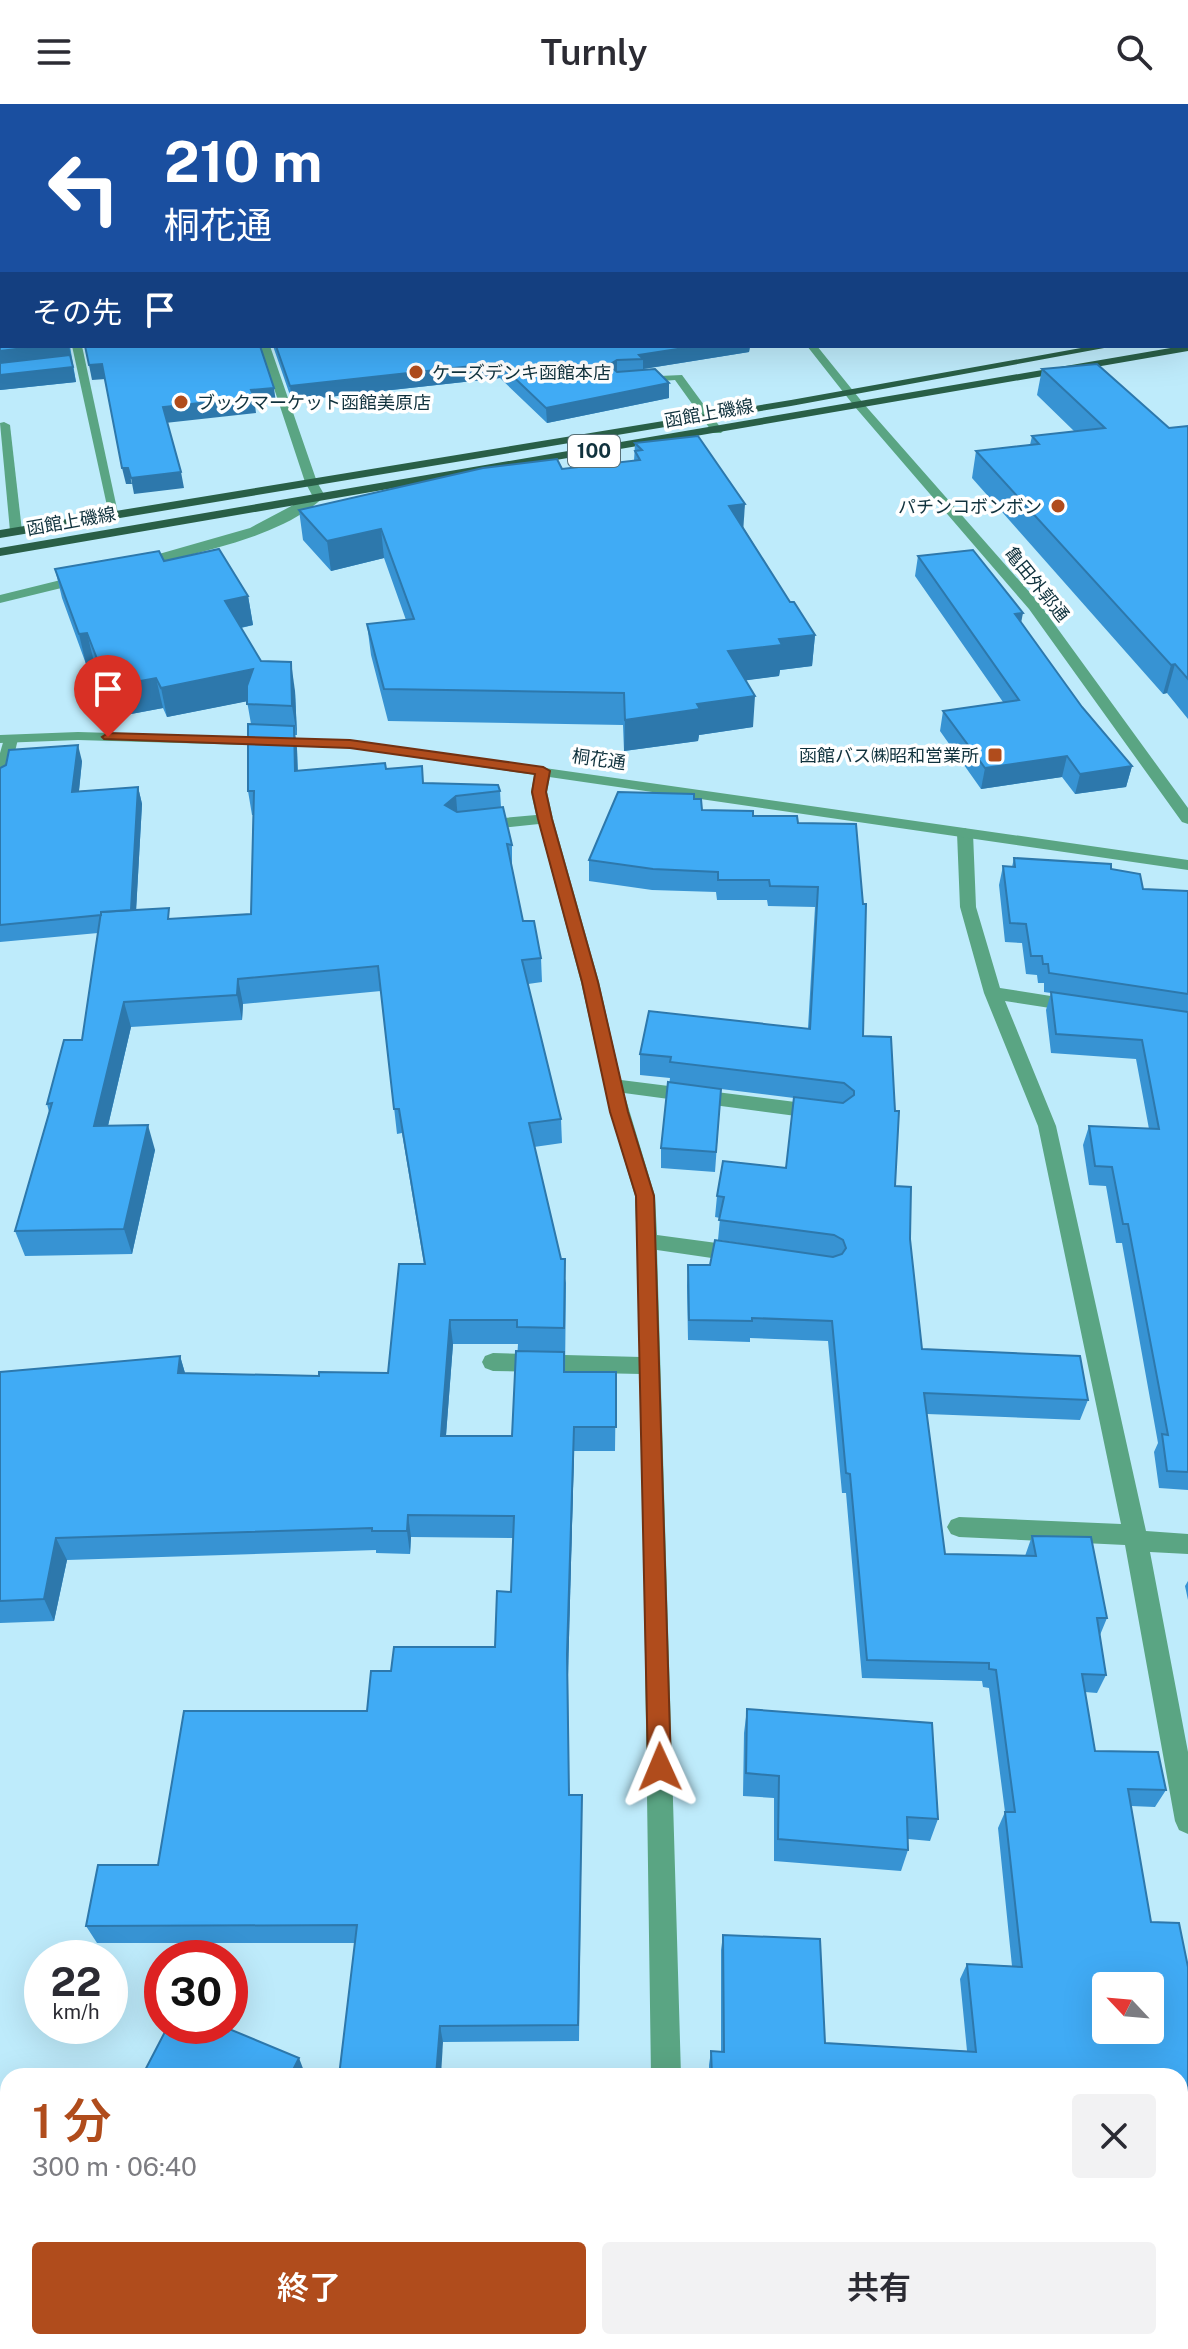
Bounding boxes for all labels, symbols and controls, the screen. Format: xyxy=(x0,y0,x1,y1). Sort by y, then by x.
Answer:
icon: menu xyxy=(32,30,76,74)
icon: search xyxy=(1112,30,1156,74)
text: Turnly xyxy=(540,31,648,73)
text: 210 m xyxy=(164,129,322,195)
icon: left xyxy=(32,136,136,240)
text: 桐花通 xyxy=(164,204,272,246)
icon: arrive xyxy=(138,288,182,332)
text: その先 xyxy=(32,294,122,330)
place label: ケーズデンキ函館本店 xyxy=(432,362,611,383)
marker: ケーズデンキ函館本店 xyxy=(407,363,425,381)
place label: ブックマーケット函館美原店 xyxy=(197,392,431,413)
marker: ブックマーケット函館美原店 xyxy=(172,393,190,411)
street label: 函館上磯線 xyxy=(663,395,755,431)
road number: 100 xyxy=(568,435,620,467)
place label: パチンコボンボン xyxy=(898,496,1042,517)
marker: パチンコボンボン xyxy=(1049,497,1067,515)
street label: 函館上磯線 xyxy=(25,503,117,539)
street label: 亀田外郭通 xyxy=(1001,542,1073,626)
pin xyxy=(74,655,142,737)
icon: arrive xyxy=(86,667,130,711)
street label: 桐花通 xyxy=(571,745,627,773)
place label: 函館バス㈱昭和営業所 xyxy=(799,745,979,766)
marker: 函館バス㈱昭和営業所 xyxy=(986,746,1004,764)
position arrow xyxy=(618,1725,702,1809)
speed limit sign: 30 xyxy=(144,1940,248,2044)
text: 22 xyxy=(51,1958,101,2005)
north arrow xyxy=(1092,1972,1164,2044)
map controls xyxy=(1092,1972,1164,2044)
text: km/h xyxy=(52,2000,100,2024)
text: 1 分 xyxy=(32,2092,111,2149)
button: close xyxy=(1072,2094,1156,2178)
text: 300 m · 06:40 xyxy=(32,2151,197,2182)
button: 終了 xyxy=(32,2242,586,2334)
button: 共有 xyxy=(602,2242,1156,2334)

